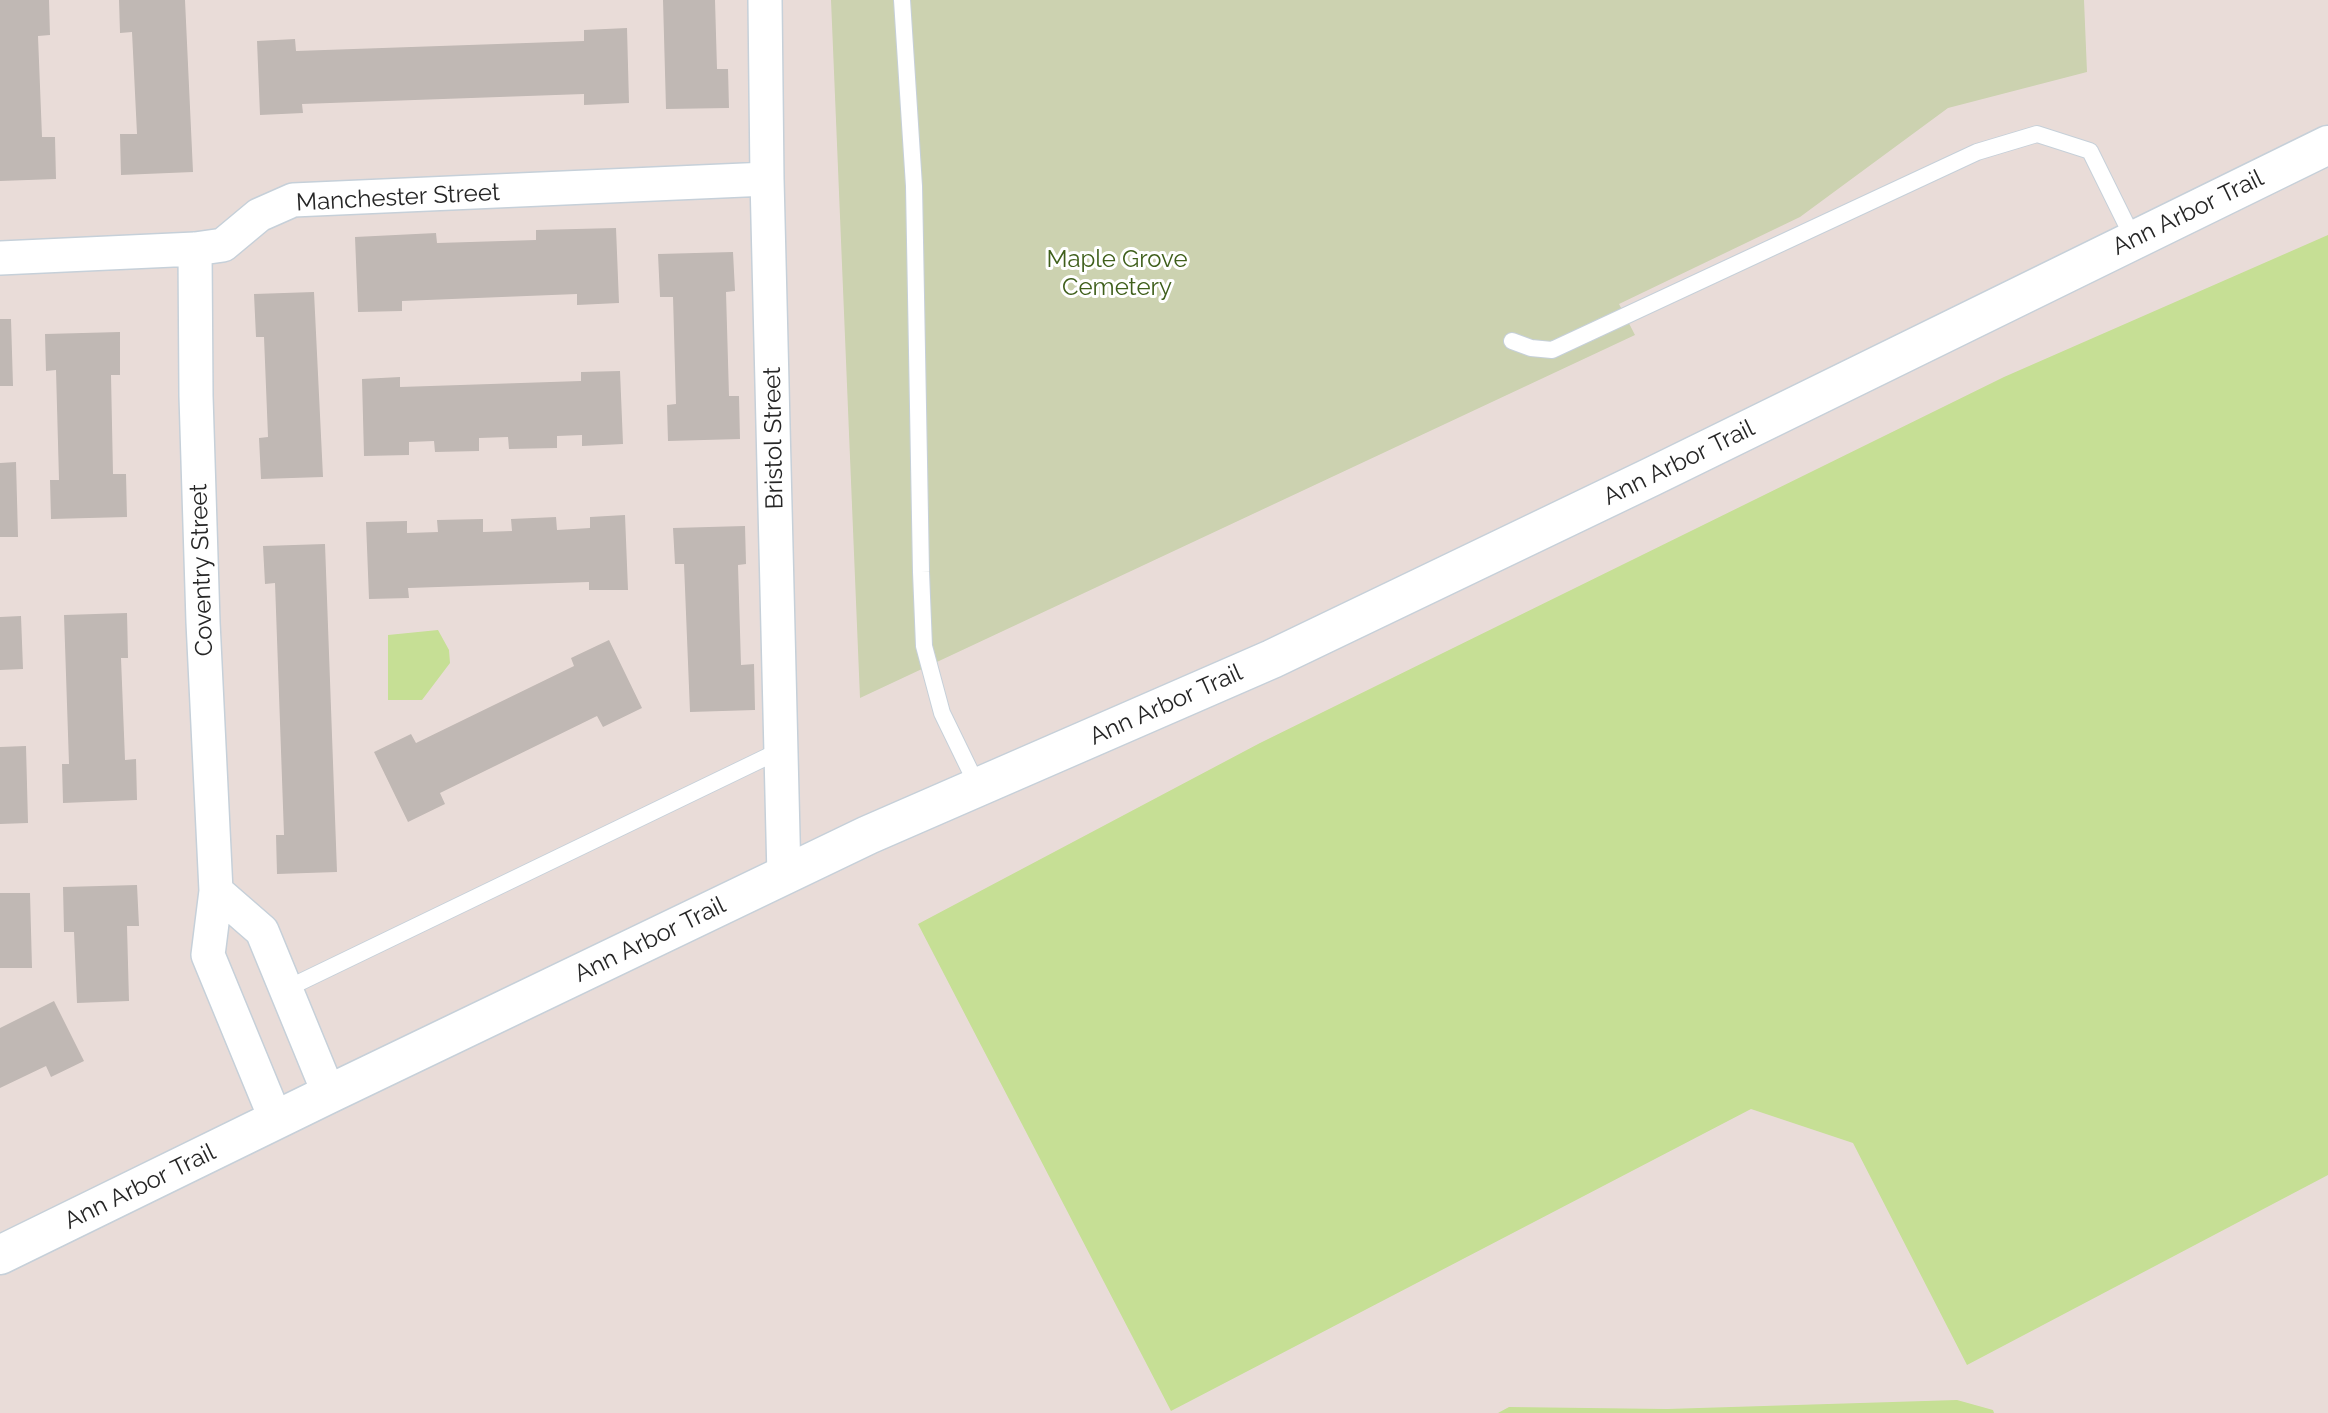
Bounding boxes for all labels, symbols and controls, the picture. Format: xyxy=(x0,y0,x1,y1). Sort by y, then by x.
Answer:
street label: Ann Arbor Trail xyxy=(2108,164,2268,262)
street label: Manchester Street xyxy=(295,178,501,218)
park label: Maple Grove Cemetery xyxy=(1046,246,1188,302)
street label: Bristol Street xyxy=(758,366,790,510)
street label: Ann Arbor Trail xyxy=(1599,414,1759,512)
street label: Coventry Street xyxy=(185,483,219,657)
street label: Ann Arbor Trail xyxy=(1085,658,1247,752)
street label: Ann Arbor Trail xyxy=(570,891,730,989)
street label: Ann Arbor Trail xyxy=(60,1138,220,1236)

